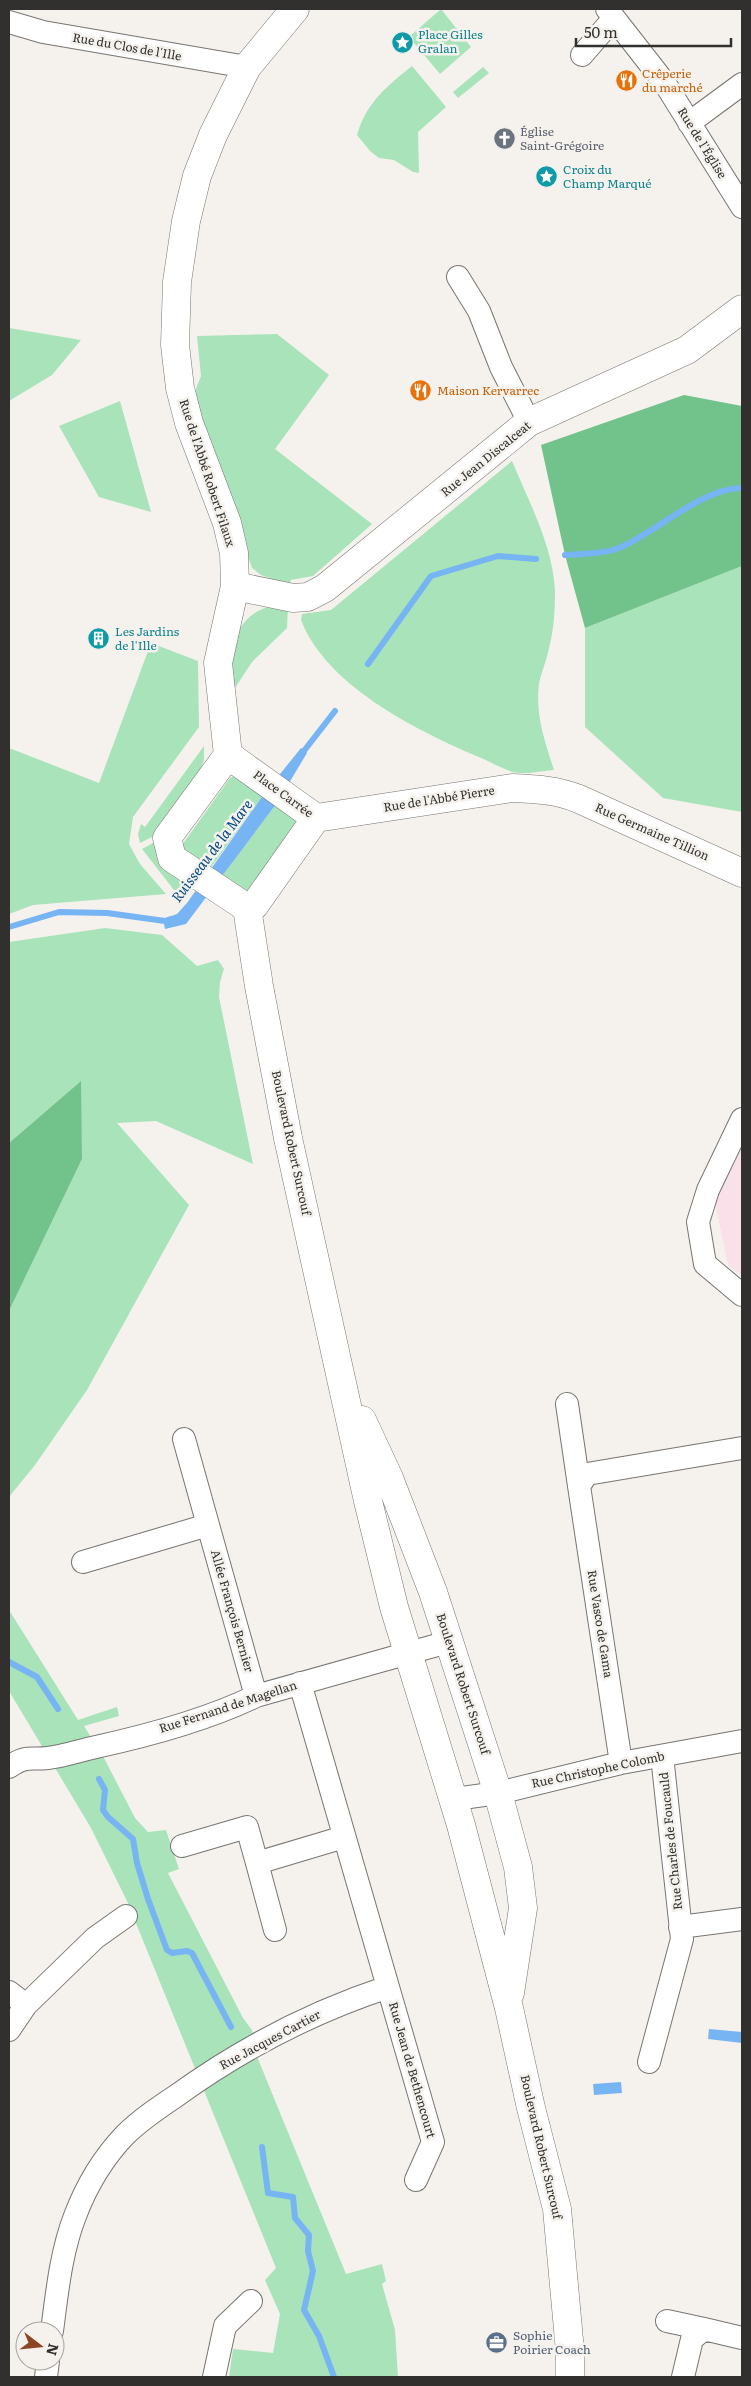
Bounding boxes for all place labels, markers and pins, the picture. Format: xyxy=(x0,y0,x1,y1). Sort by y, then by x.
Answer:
place label: Place Gilles Gralan xyxy=(418,25,483,57)
place icon: Place Gilles Gralan xyxy=(390,30,414,54)
place label: Crêperie du marché xyxy=(642,64,703,96)
restaurant icon: Crêperie du marché xyxy=(614,69,638,93)
place label: Église Saint-Grégoire xyxy=(520,122,604,154)
church icon: Église Saint-Grégoire xyxy=(492,127,516,151)
place label: Croix du Champ Marqué xyxy=(563,160,652,192)
place icon: Croix du Champ Marqué xyxy=(535,165,559,189)
restaurant icon: Maison Kervarrec xyxy=(409,379,433,403)
place label: Maison Kervarrec xyxy=(437,381,539,399)
place label: Les Jardins de l'Ille xyxy=(115,622,180,654)
building icon: Les Jardins de l'Ille xyxy=(87,627,111,651)
place label: Sophie Poirier Coach xyxy=(513,2326,591,2358)
office icon: Sophie Poirier Coach xyxy=(485,2331,509,2355)

